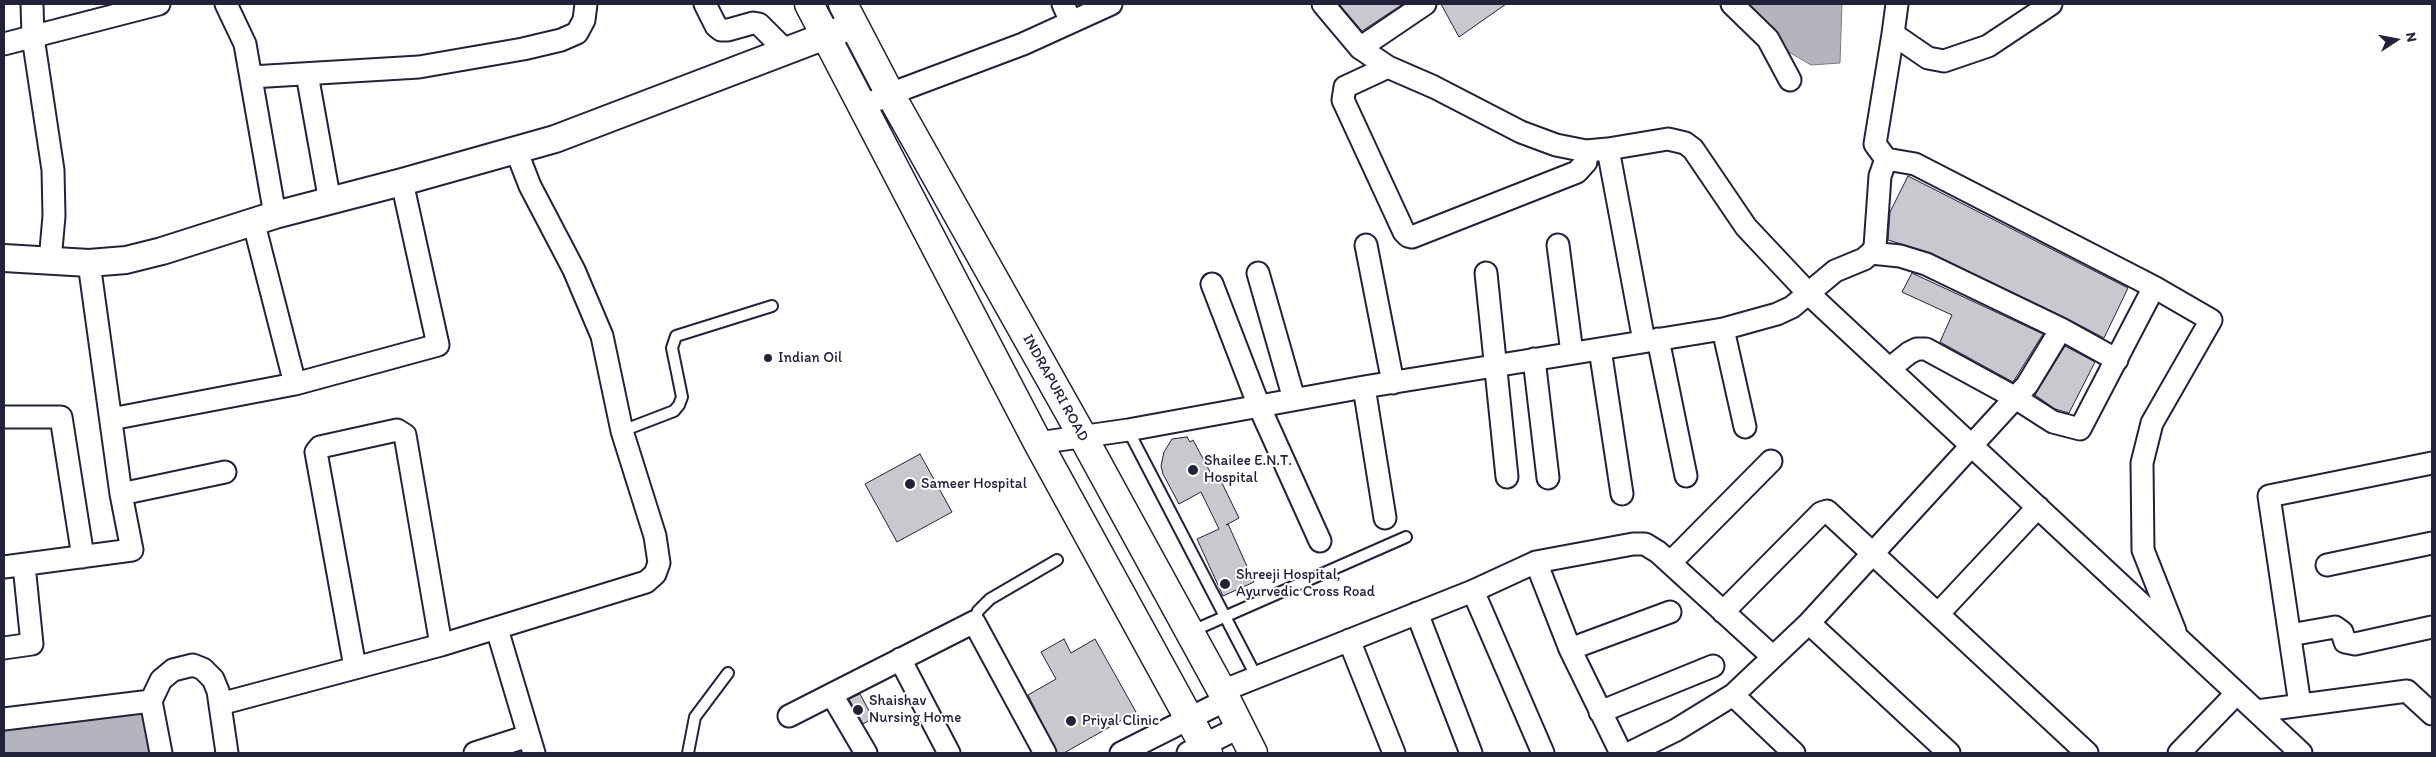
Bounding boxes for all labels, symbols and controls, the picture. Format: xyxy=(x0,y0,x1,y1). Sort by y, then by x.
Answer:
north arrow xyxy=(2371,15,2421,65)
text: N xyxy=(2402,31,2420,43)
street label: INDRAPURI ROAD xyxy=(1018,331,1092,445)
place label: Indian Oil xyxy=(778,349,842,367)
marker: Indian Oil xyxy=(762,352,774,364)
place label: Shailee E.N.T. Hospital xyxy=(1204,452,1292,487)
marker: Shailee E.N.T. Hospital xyxy=(1186,463,1200,477)
place label: Sameer Hospital xyxy=(921,475,1027,493)
marker: Sameer Hospital xyxy=(903,477,917,491)
place label: Shreeji Hospital, Ayurvedic Cross Road xyxy=(1236,566,1375,601)
marker: Shreeji Hospital, Ayurvedic Cross Road xyxy=(1218,577,1232,591)
place label: Shaishav Nursing Home xyxy=(869,692,961,727)
marker: Shaishav Nursing Home xyxy=(851,703,865,717)
place label: Priyal Clinic xyxy=(1082,712,1159,730)
marker: Priyal Clinic xyxy=(1064,714,1078,728)

